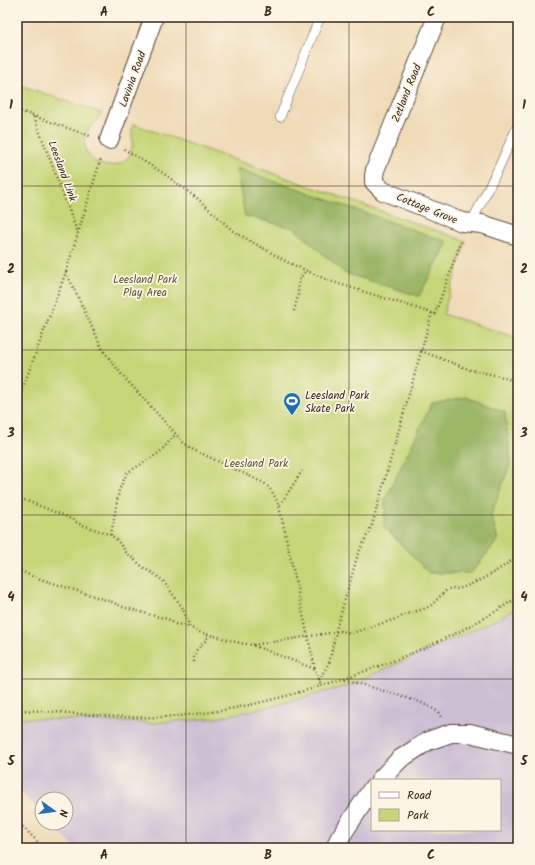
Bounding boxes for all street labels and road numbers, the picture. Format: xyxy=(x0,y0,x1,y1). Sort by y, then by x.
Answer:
street label: Lavinia Road xyxy=(114,48,152,110)
street label: Zetland Road xyxy=(387,61,427,125)
street label: Leesland Link xyxy=(43,138,82,205)
street label: Cottage Grove xyxy=(393,188,460,229)

